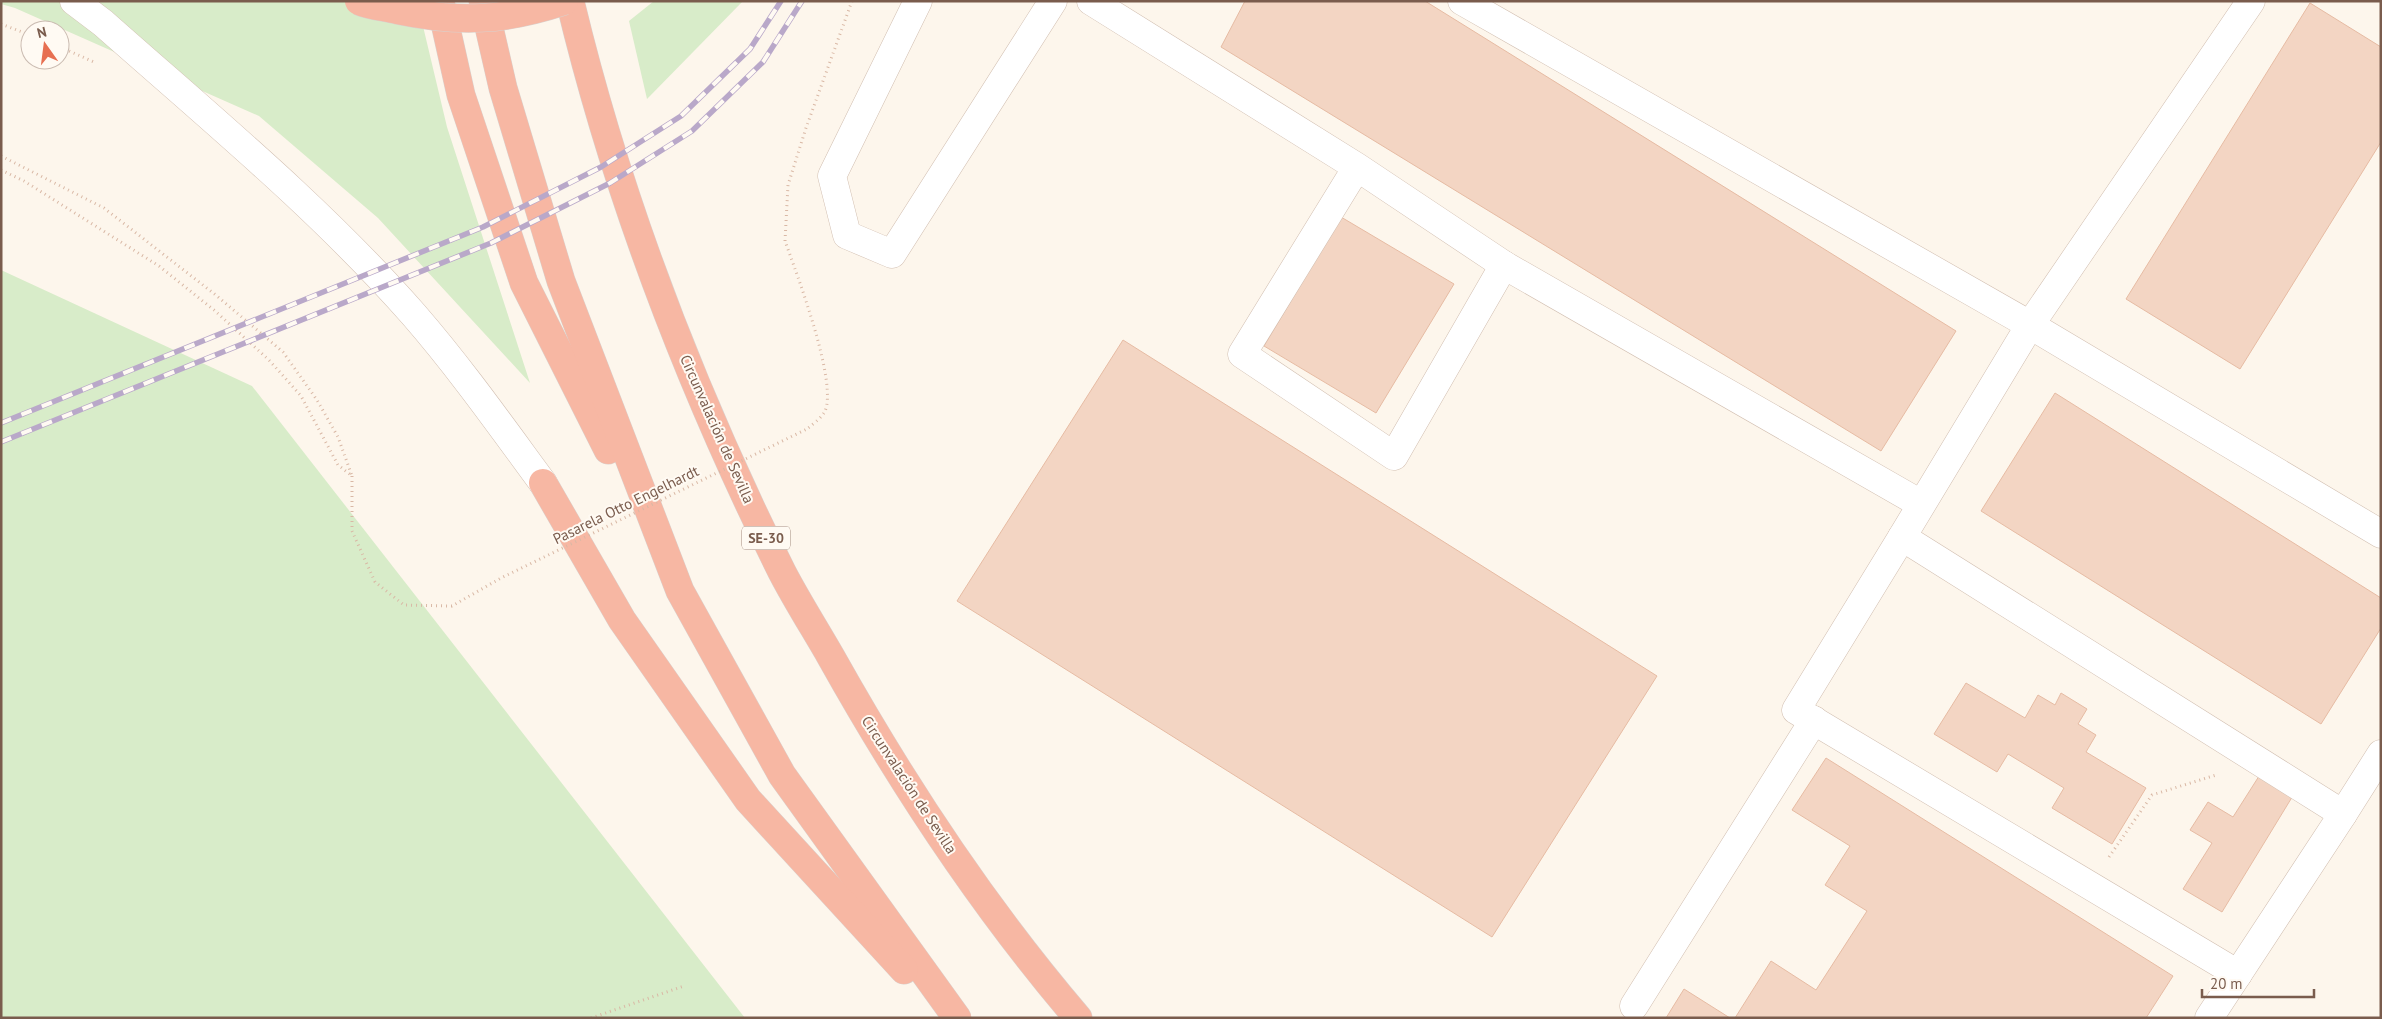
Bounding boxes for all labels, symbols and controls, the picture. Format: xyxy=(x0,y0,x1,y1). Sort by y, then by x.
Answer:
north arrow xyxy=(20,20,70,70)
text: N xyxy=(35,23,48,42)
street label: Circunvalación de Sevilla xyxy=(676,352,759,506)
street label: Pasarela Otto Engelhardt xyxy=(550,461,702,548)
road number: SE-30 xyxy=(742,526,790,550)
street label: Circunvalación de Sevilla xyxy=(858,712,961,857)
scale bar xyxy=(2202,966,2314,998)
text: 20 m xyxy=(2210,974,2243,993)

